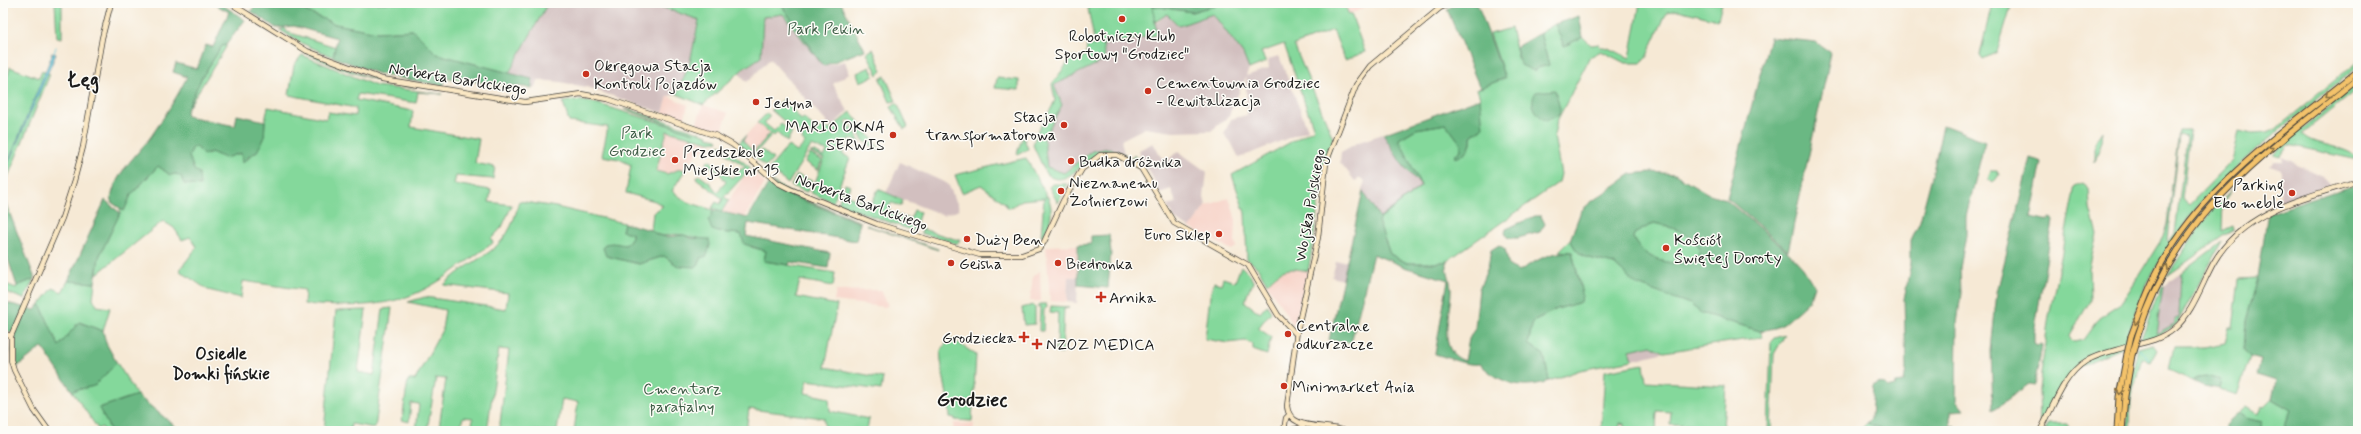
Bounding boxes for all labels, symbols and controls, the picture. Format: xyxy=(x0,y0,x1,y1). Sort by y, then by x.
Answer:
marker: Robotniczy Klub Sportowy "Grodziec" xyxy=(1117,14,1127,24)
park label: Park Pekin xyxy=(787,19,865,40)
place label: Robotniczy Klub Sportowy "Grodziec" xyxy=(1055,26,1189,65)
place label: Okręgowa Stacja Kontroli Pojazdów xyxy=(594,56,717,95)
street label: Norberta Barlickiego xyxy=(387,58,528,102)
district label: Łęg xyxy=(67,67,99,94)
marker: Okręgowa Stacja Kontroli Pojazdów xyxy=(581,69,591,79)
place label: Cementownia Grodziec - Rewitalizacja xyxy=(1156,73,1320,112)
marker: Cementownia Grodziec - Rewitalizacja xyxy=(1143,86,1153,96)
one-way arrow xyxy=(2325,91,2332,98)
place label: Jedyna xyxy=(764,93,813,114)
marker: Jedyna xyxy=(751,97,761,107)
place label: Stacja transformatorowa xyxy=(924,107,1056,148)
place label: MARIO OKNA SERWIS xyxy=(785,117,885,156)
marker: Stacja transformatorowa xyxy=(1059,120,1069,130)
park label: Park Grodziec xyxy=(609,123,665,162)
marker: MARIO OKNA SERWIS xyxy=(888,130,898,140)
place label: Przedszkole Miejskie nr 15 xyxy=(683,142,779,181)
street label: Wojska Polskiego xyxy=(1290,147,1332,263)
one-way arrow xyxy=(2267,147,2274,154)
place label: Budka dróżnika xyxy=(1079,152,1182,173)
marker: Przedszkole Miejskie nr 15 xyxy=(670,155,680,165)
marker: Budka dróżnika xyxy=(1066,156,1076,166)
street label: Norberta Barlickiego xyxy=(792,169,931,237)
place label: Nieznanemu Żołnierzowi xyxy=(1069,173,1157,212)
place label: Parking Eko meble xyxy=(2213,175,2284,214)
marker: Nieznanemu Żołnierzowi xyxy=(1056,186,1066,196)
marker: Parking Eko meble xyxy=(2287,188,2297,198)
place label: Euro Sklep xyxy=(1144,225,1211,246)
marker: Euro Sklep xyxy=(1214,229,1224,239)
place label: Duży Ben xyxy=(975,230,1044,251)
place label: Kościół Świętej Doroty xyxy=(1674,230,1782,269)
marker: Duży Ben xyxy=(962,234,972,244)
marker: Kościół Świętej Doroty xyxy=(1661,243,1671,253)
place label: Geisha xyxy=(959,254,1002,275)
place label: Biedronka xyxy=(1066,254,1133,275)
marker: Geisha xyxy=(946,258,956,268)
marker: Biedronka xyxy=(1053,258,1063,268)
one-way arrow xyxy=(2162,264,2169,271)
place label: Arnika xyxy=(1109,288,1156,309)
marker: Arnika xyxy=(1096,292,1106,302)
place label: Centralne odkurzacze xyxy=(1296,316,1374,355)
one-way arrow xyxy=(2133,318,2141,325)
place label: Grodziecka xyxy=(942,328,1016,349)
marker: Centralne odkurzacze xyxy=(1283,329,1293,339)
marker: Grodziecka xyxy=(1019,332,1029,342)
place label: NZOZ MEDICA xyxy=(1046,335,1155,356)
marker: NZOZ MEDICA xyxy=(1031,338,1043,350)
district label: Osiedle Domki fińskie xyxy=(172,343,270,385)
place label: Minimarket Ania xyxy=(1292,377,1415,398)
park label: Cmentarz parafialny xyxy=(643,379,721,418)
marker: Minimarket Ania xyxy=(1279,381,1289,391)
district label: Grodziec xyxy=(937,387,1007,414)
one-way arrow xyxy=(2116,389,2125,395)

